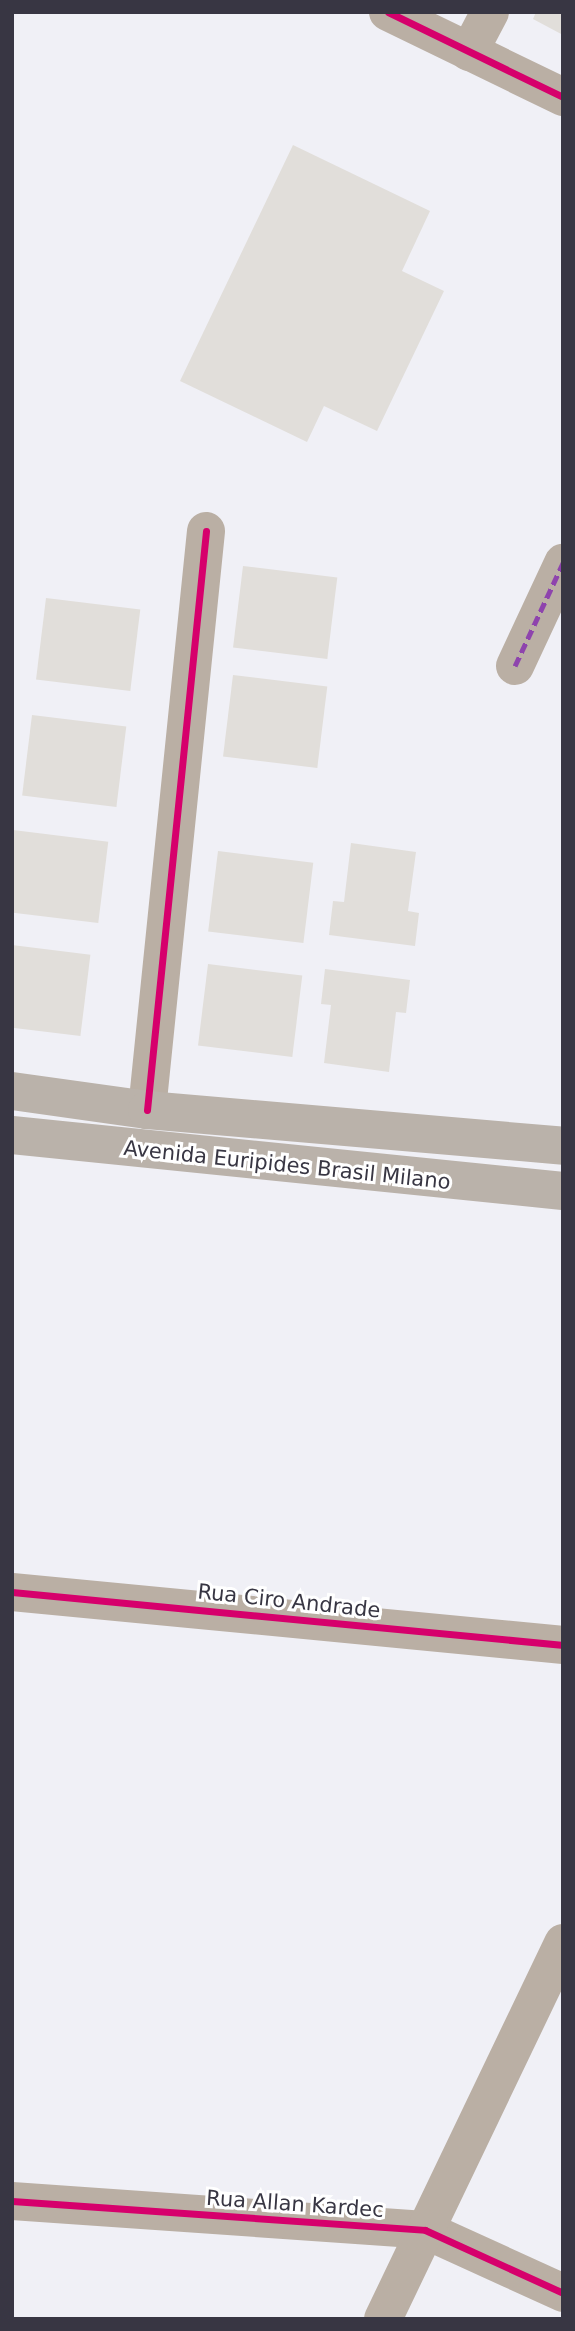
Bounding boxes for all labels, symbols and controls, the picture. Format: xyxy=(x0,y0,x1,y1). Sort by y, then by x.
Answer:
street label: Avenida Euripides Brasil Milano xyxy=(122,1135,452,1195)
street label: Rua Ciro Andrade xyxy=(196,1579,382,1623)
street label: Rua Allan Kardec xyxy=(205,2185,385,2223)

